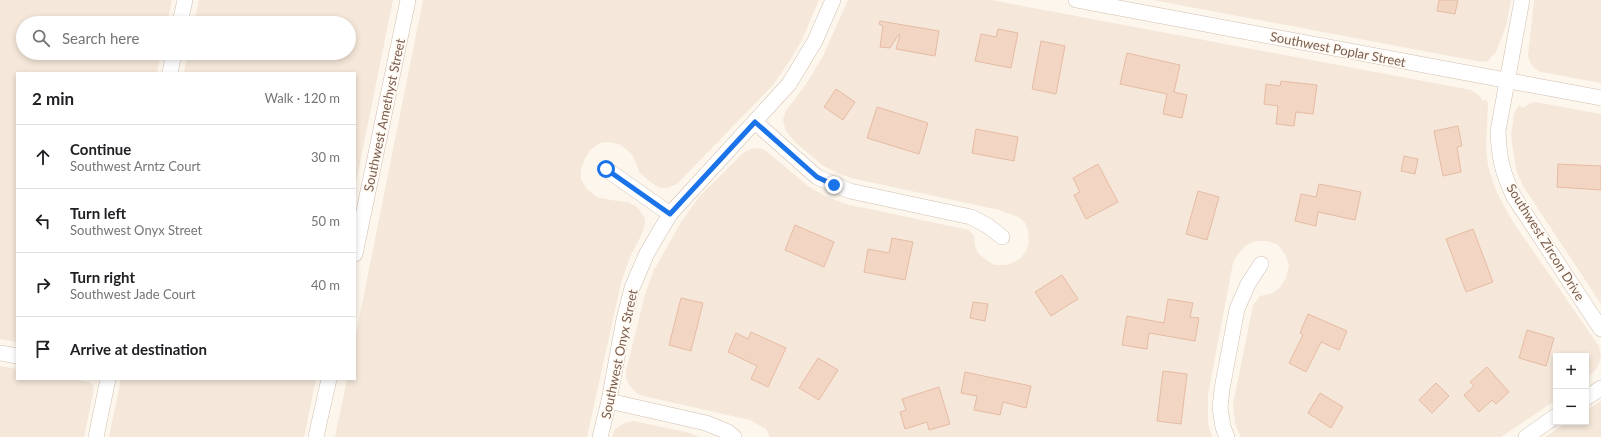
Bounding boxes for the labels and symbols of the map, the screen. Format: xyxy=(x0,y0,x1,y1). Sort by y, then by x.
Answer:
street label: Southwest Poplar Street xyxy=(1269,28,1407,70)
street label: Southwest Amethyst Street xyxy=(360,37,408,193)
route start xyxy=(597,160,615,178)
route end xyxy=(825,176,843,194)
street label: Southwest Zircon Drive xyxy=(1504,181,1589,303)
street label: Southwest Onyx Street xyxy=(597,287,641,420)

